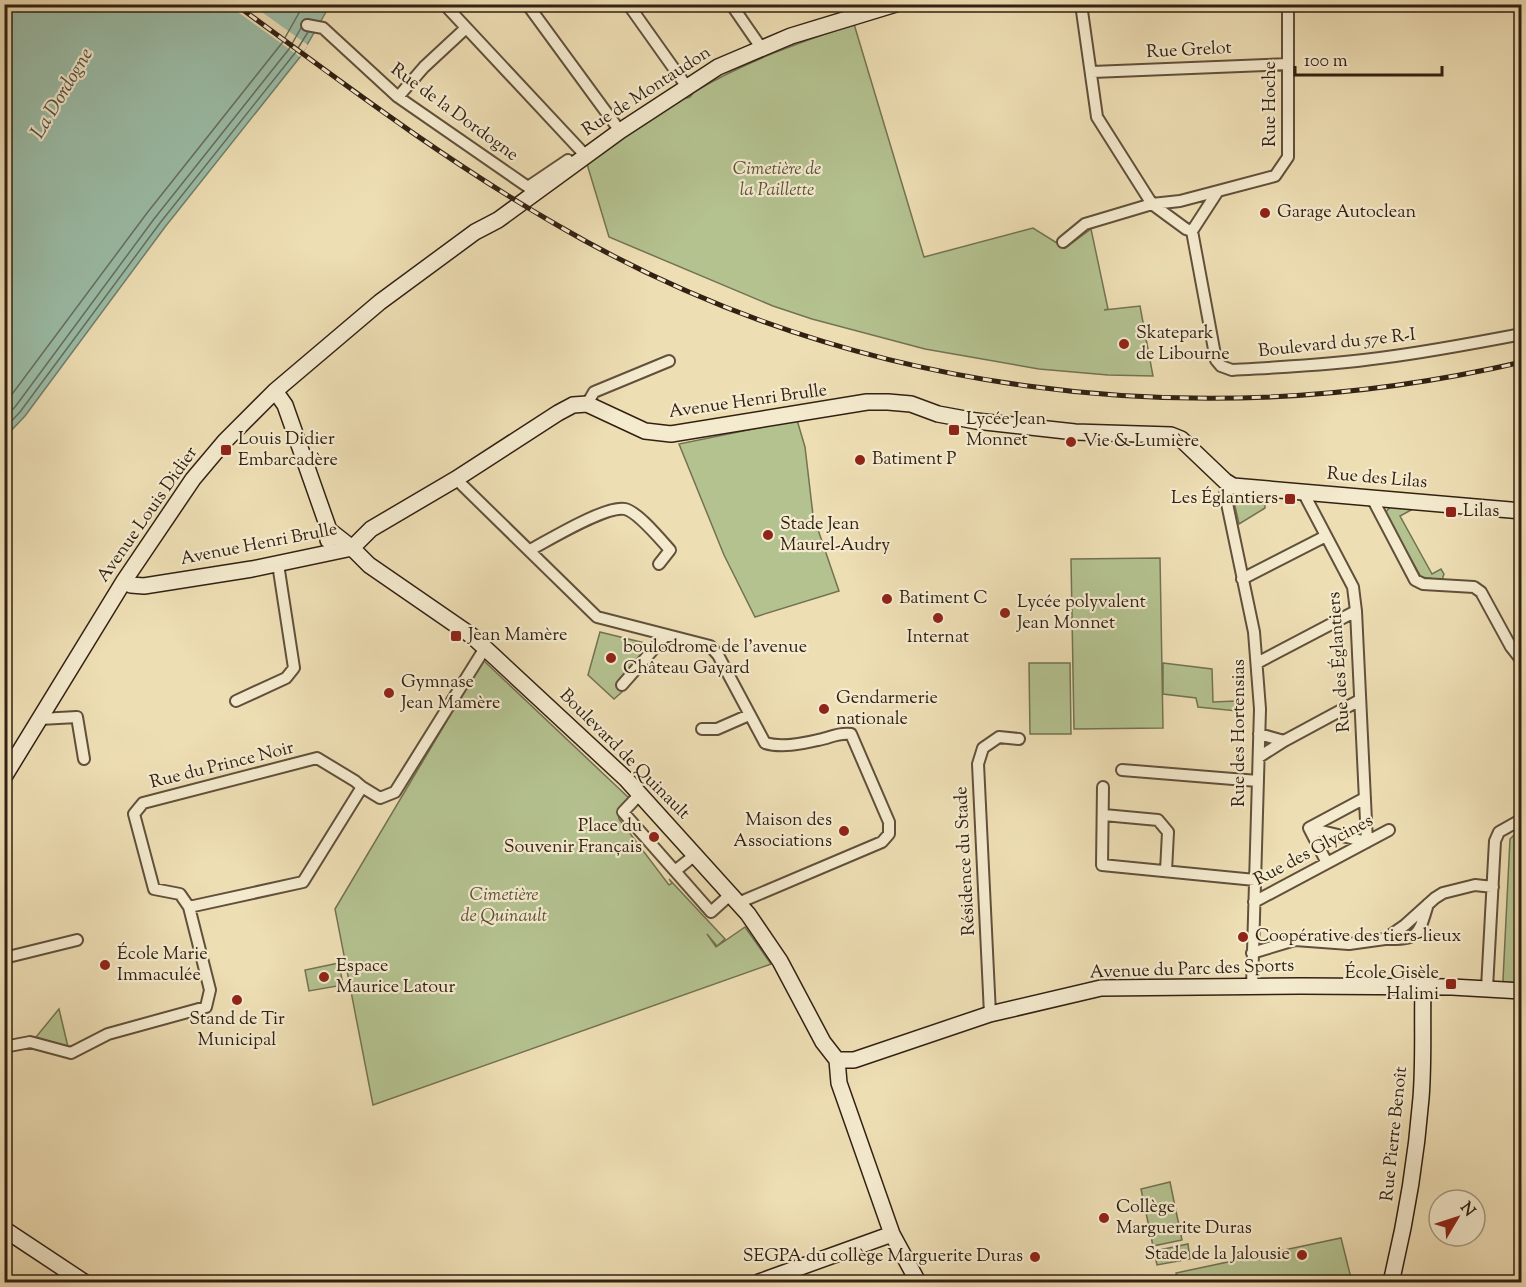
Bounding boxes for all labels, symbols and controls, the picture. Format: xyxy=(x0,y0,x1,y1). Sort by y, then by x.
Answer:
street label: Rue Grelot xyxy=(1146,36,1232,66)
scale bar xyxy=(1295,39,1442,77)
street label: Rue de Montaudon xyxy=(578,40,717,143)
water label: La Dordogne xyxy=(24,43,102,145)
text: 100 m xyxy=(1304,49,1348,75)
street label: Rue de la Dordogne xyxy=(385,58,523,168)
street label: Rue Hoche xyxy=(1258,61,1284,147)
park label: Cimetière de la Paillette xyxy=(733,157,821,204)
place label: Garage Autoclean xyxy=(1277,200,1416,226)
marker: Garage Autoclean xyxy=(1258,206,1272,220)
place label: Skatepark de Libourne xyxy=(1136,321,1230,368)
street label: Boulevard du 57e R-I xyxy=(1257,323,1417,365)
marker: Skatepark de Libourne xyxy=(1117,337,1131,351)
street label: Avenue Henri Brulle xyxy=(667,378,829,426)
place label: Lycée Jean Monnet xyxy=(966,407,1047,454)
marker: Lycée Jean Monnet xyxy=(947,423,961,437)
place label: Louis Didier Embarcadère xyxy=(238,427,338,474)
place label: Vie & Lumière xyxy=(1083,429,1199,455)
marker: Vie & Lumière xyxy=(1064,435,1078,449)
street label: Avenue Louis Didier xyxy=(91,442,205,588)
marker: Louis Didier Embarcadère xyxy=(219,443,233,457)
place label: Batiment P xyxy=(872,447,956,473)
marker: Batiment P xyxy=(853,453,867,467)
street label: Rue des Lilas xyxy=(1326,462,1428,496)
place label: Les Églantiers xyxy=(1171,486,1278,512)
marker: Les Églantiers xyxy=(1283,492,1297,506)
place label: Lilas xyxy=(1463,499,1499,525)
marker: Lilas xyxy=(1444,505,1458,519)
place label: Stade Jean Maurel-Audry xyxy=(780,512,890,559)
street label: Avenue Henri Brulle xyxy=(178,517,340,573)
marker: Stade Jean Maurel-Audry xyxy=(761,528,775,542)
place label: Batiment C xyxy=(899,586,988,612)
place label: Lycée polyvalent Jean Monnet xyxy=(1016,590,1146,637)
street label: Rue des Églantiers xyxy=(1322,591,1358,733)
marker: Batiment C xyxy=(880,592,894,606)
marker: Lycée polyvalent Jean Monnet xyxy=(998,606,1012,620)
marker: Internat xyxy=(931,611,945,625)
place label: Jean Mamère xyxy=(467,623,567,649)
place label: Internat xyxy=(907,625,969,651)
marker: Jean Mamère xyxy=(449,629,463,643)
place label: boulodrome de l'avenue Château Gayard xyxy=(623,635,807,682)
marker: boulodrome de l'avenue Château Gayard xyxy=(604,651,618,665)
street label: Rue des Hortensias xyxy=(1227,659,1253,807)
place label: Gymnase Jean Mamère xyxy=(400,670,500,717)
street label: Boulevard de Quinault xyxy=(553,684,695,826)
marker: Gymnase Jean Mamère xyxy=(382,686,396,700)
place label: Gendarmerie nationale xyxy=(836,686,938,733)
marker: Gendarmerie nationale xyxy=(817,702,831,716)
street label: Rue du Prince Noir xyxy=(147,735,297,796)
street label: Résidence du Stade xyxy=(949,786,983,936)
place label: Maison des Associations xyxy=(733,808,832,855)
street label: Rue des Glycines xyxy=(1250,809,1378,893)
place label: Place du Souvenir Français xyxy=(504,814,642,861)
marker: Maison des Associations xyxy=(837,824,851,838)
marker: Place du Souvenir Français xyxy=(647,830,661,844)
park label: Cimetière de Quinault xyxy=(461,883,548,930)
place label: Coopérative des tiers-lieux xyxy=(1255,924,1462,950)
marker: Coopérative des tiers-lieux xyxy=(1236,930,1250,944)
place label: École Marie Immaculée xyxy=(117,942,208,989)
street label: Avenue du Parc des Sports xyxy=(1089,953,1295,987)
place label: Espace Maurice Latour xyxy=(336,954,455,1001)
marker: École Marie Immaculée xyxy=(98,958,112,972)
place label: École Gisèle Halimi xyxy=(1345,961,1439,1008)
marker: Espace Maurice Latour xyxy=(317,970,331,984)
marker: École Gisèle Halimi xyxy=(1444,977,1458,991)
marker: Stand de Tir Municipal xyxy=(230,993,244,1007)
place label: Stand de Tir Municipal xyxy=(189,1007,285,1054)
street label: Rue Pierre Benoît xyxy=(1375,1065,1415,1203)
north arrow xyxy=(1427,1188,1487,1248)
place label: Collège Marguerite Duras xyxy=(1116,1195,1252,1242)
text: N xyxy=(1454,1198,1480,1223)
marker: Collège Marguerite Duras xyxy=(1097,1211,1111,1225)
place label: Stade de la Jalousie xyxy=(1144,1242,1290,1268)
place label: SEGPA du collège Marguerite Duras xyxy=(743,1244,1023,1270)
marker: Stade de la Jalousie xyxy=(1295,1248,1309,1262)
marker: SEGPA du collège Marguerite Duras xyxy=(1028,1250,1042,1264)

